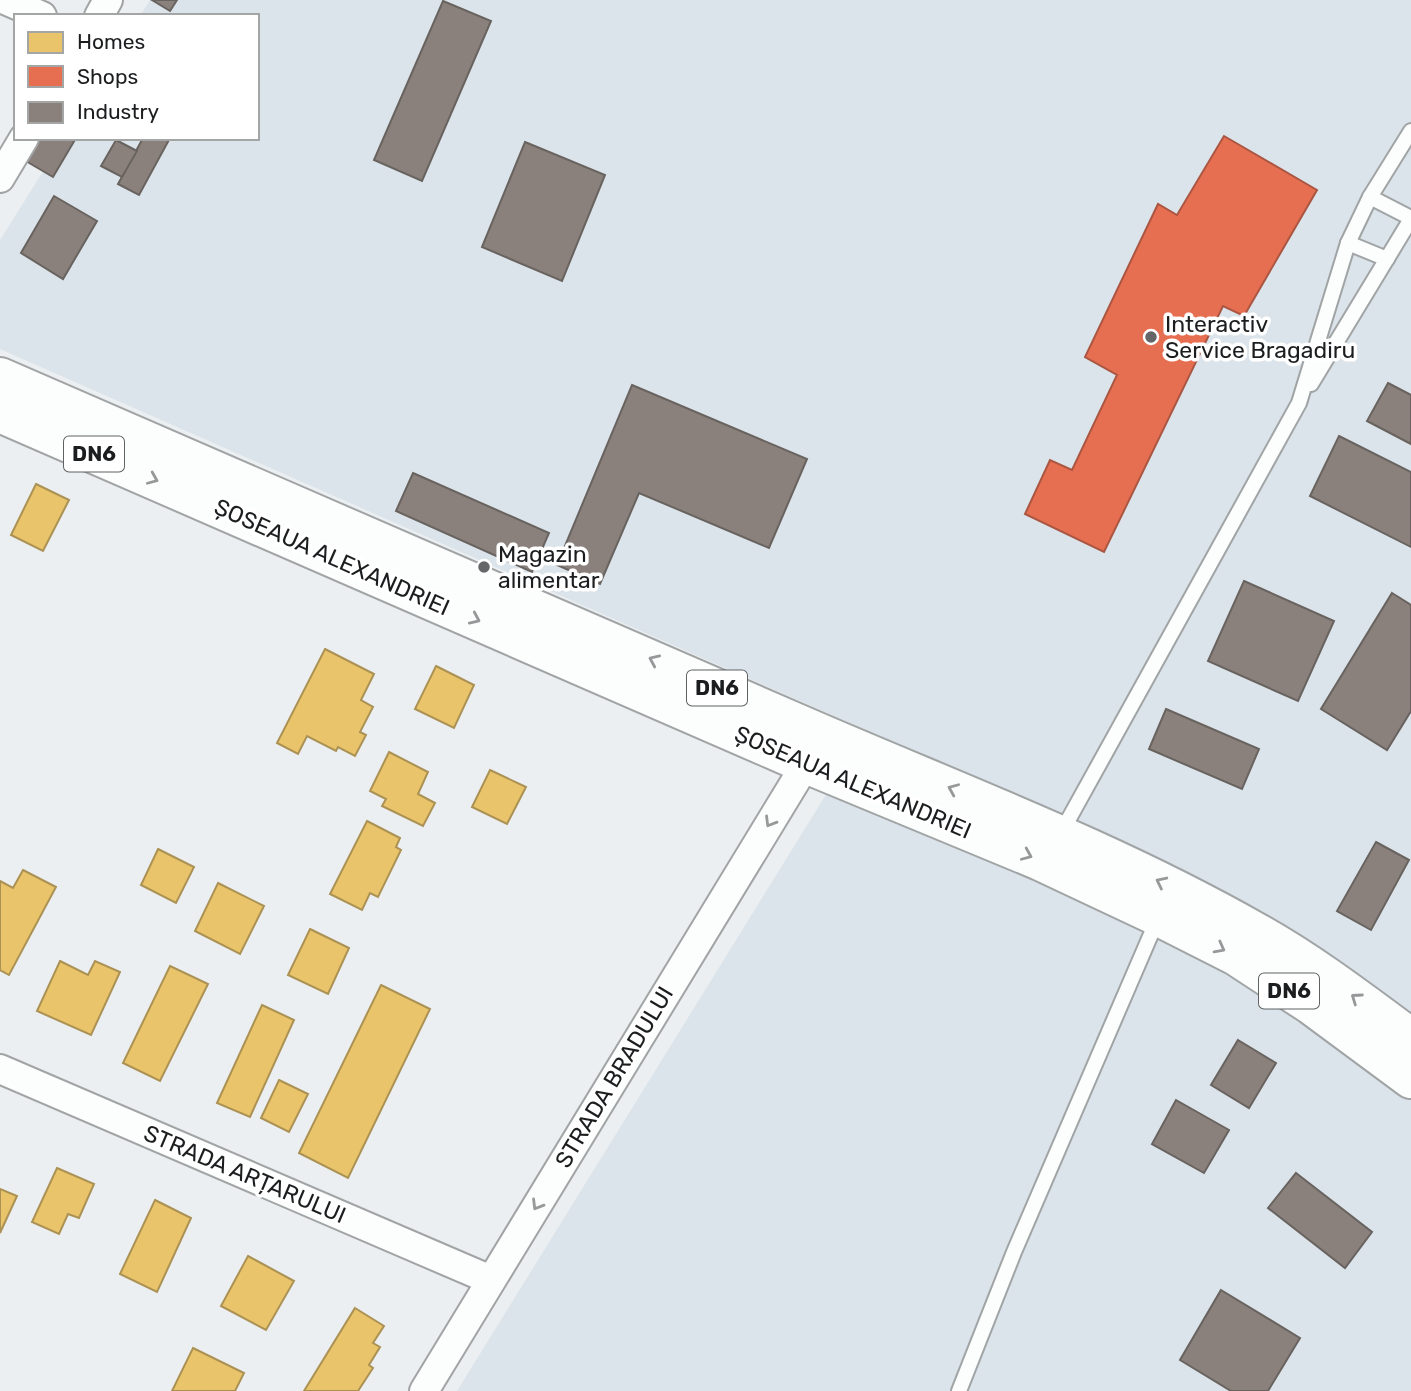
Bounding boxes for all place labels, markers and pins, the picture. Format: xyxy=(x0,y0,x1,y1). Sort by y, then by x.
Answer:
place label: Interactiv Service Bragadiru xyxy=(1165,310,1355,364)
marker: Interactiv Service Bragadiru xyxy=(1143,329,1159,345)
place label: Magazin alimentar xyxy=(498,540,600,594)
marker: Magazin alimentar xyxy=(476,559,492,575)

